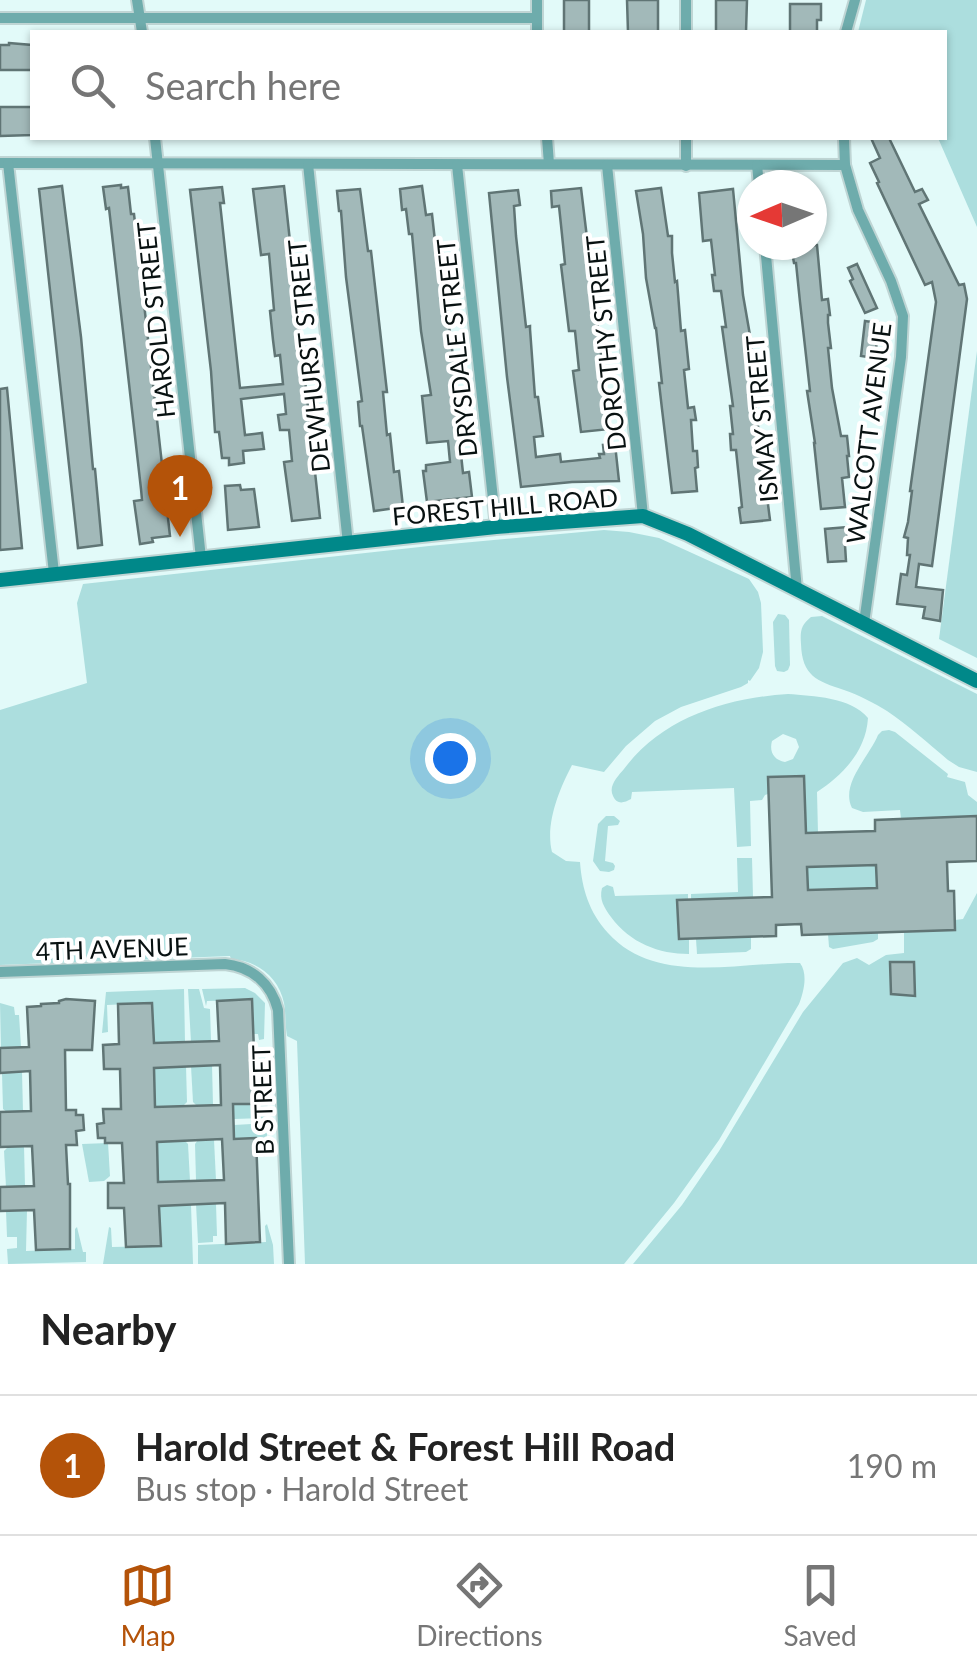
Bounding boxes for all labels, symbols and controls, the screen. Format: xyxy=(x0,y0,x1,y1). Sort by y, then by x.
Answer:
search box xyxy=(30,30,947,140)
icon: search xyxy=(65,58,120,113)
text: Search here xyxy=(145,62,341,108)
north arrow xyxy=(737,170,827,260)
street label: HAROLD STREET xyxy=(130,220,180,420)
street label: DOROTHY STREET xyxy=(579,234,631,452)
street label: DRYSDALE STREET xyxy=(430,237,482,459)
street label: DEWHURST STREET xyxy=(281,238,335,474)
street label: WALCOTT AVENUE xyxy=(840,321,896,545)
street label: ISMAY STREET xyxy=(739,334,783,504)
pin: 1 xyxy=(148,454,212,537)
street label: FOREST HILL ROAD xyxy=(391,481,619,531)
your location xyxy=(425,733,476,784)
street label: 4TH AVENUE xyxy=(35,930,189,966)
street label: B STREET xyxy=(245,1044,279,1156)
text: Nearby xyxy=(40,1304,177,1354)
text: Harold Street & Forest Hill Road xyxy=(135,1423,675,1469)
text: 1 xyxy=(63,1446,82,1485)
text: 190 m xyxy=(847,1446,937,1485)
text: Bus stop · Harold Street xyxy=(135,1469,468,1508)
tab: Map xyxy=(120,1558,176,1652)
tab: Directions xyxy=(416,1558,543,1652)
tab: Saved xyxy=(783,1558,857,1652)

